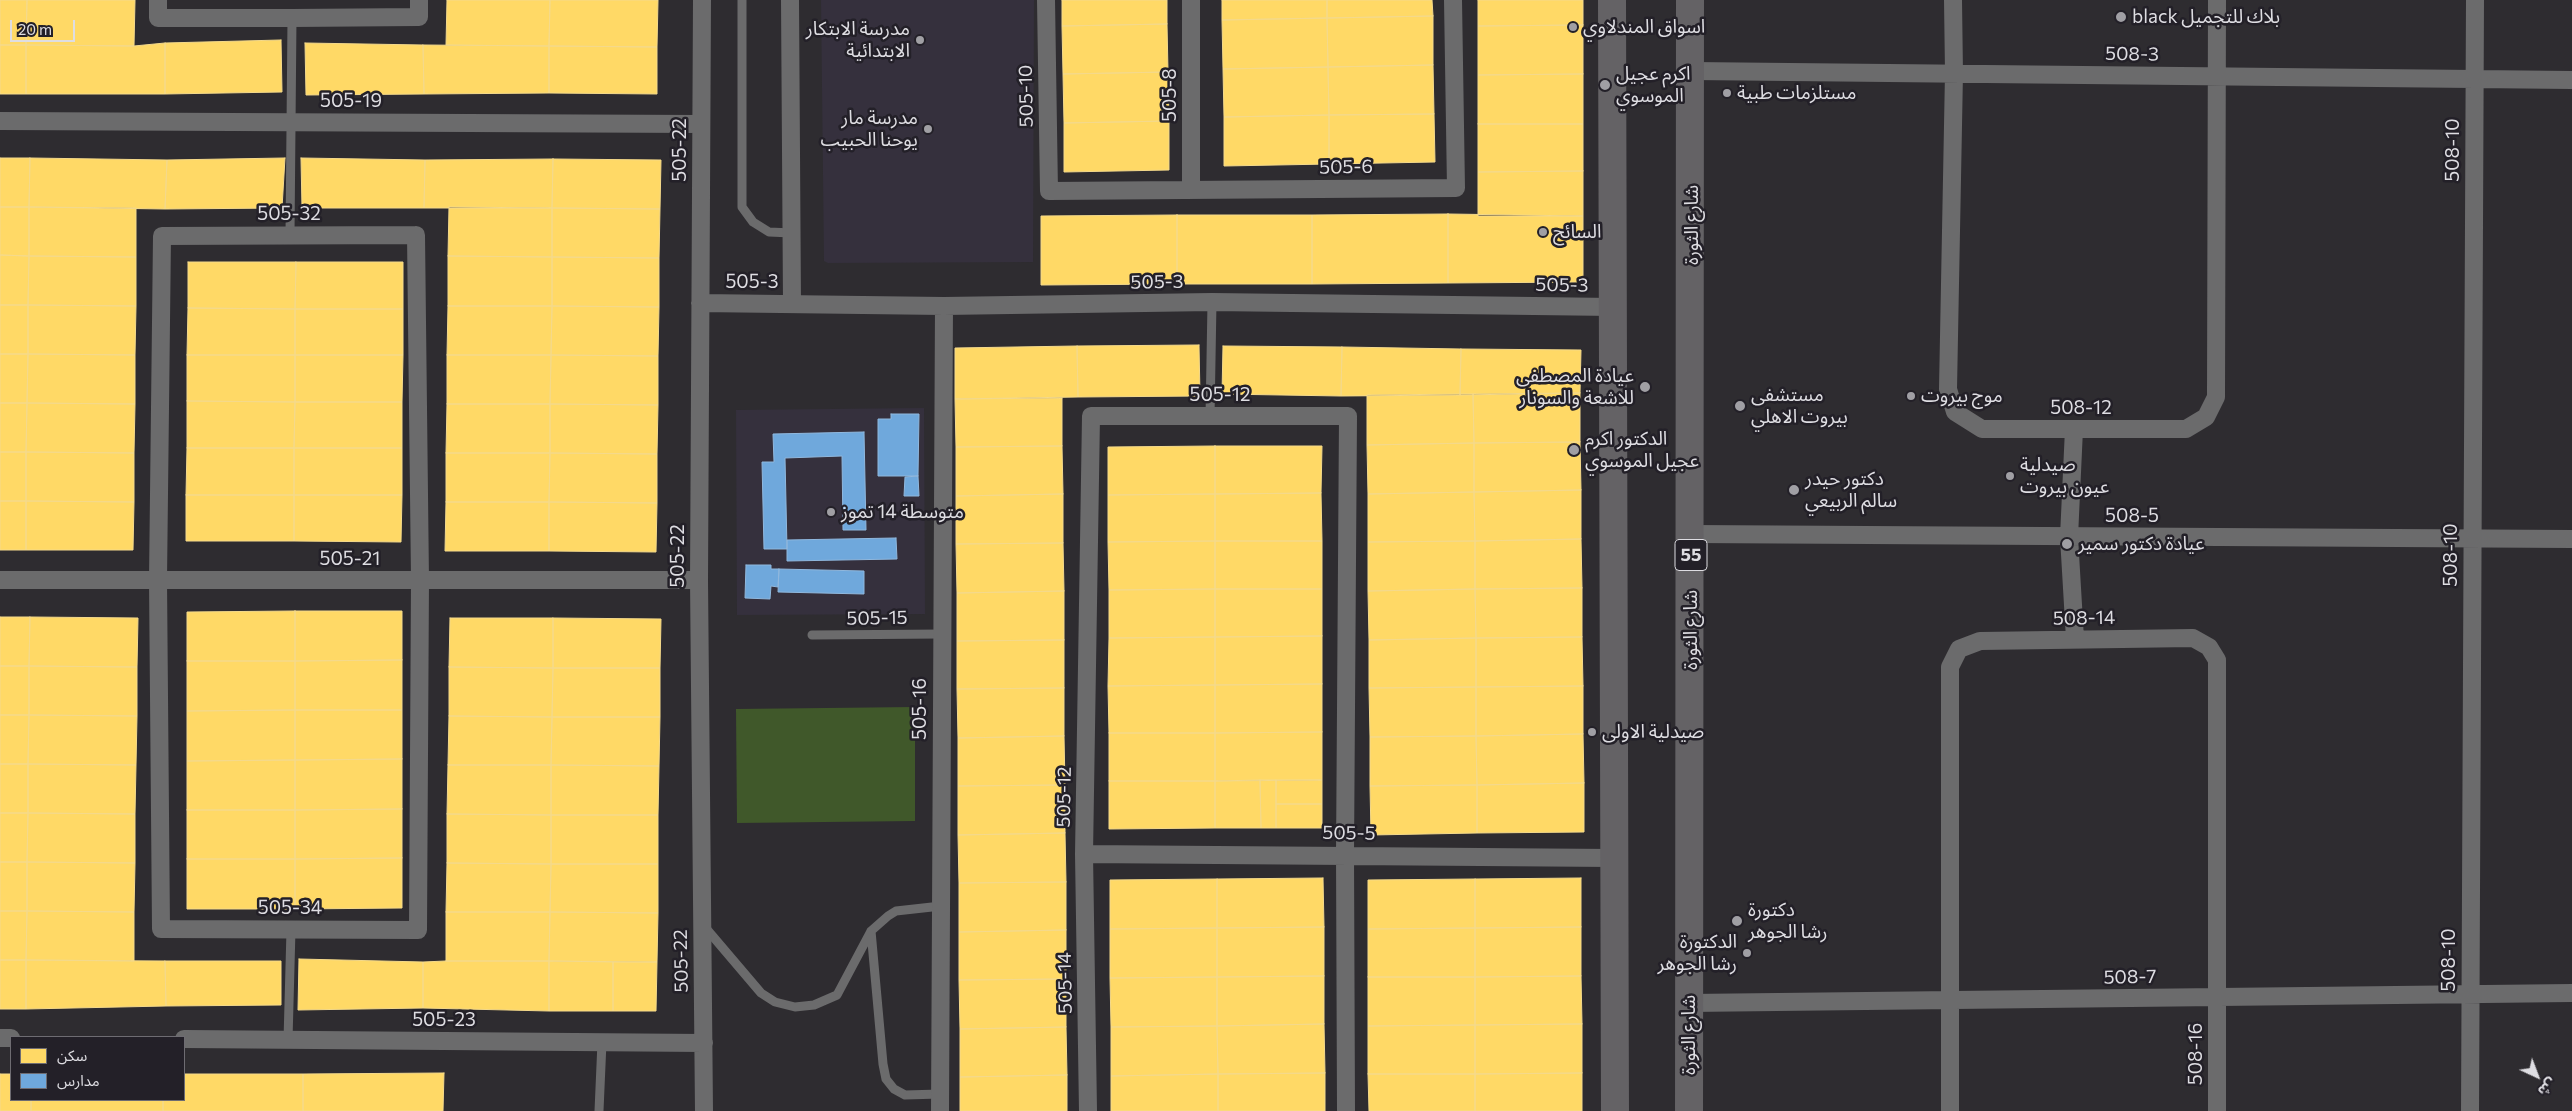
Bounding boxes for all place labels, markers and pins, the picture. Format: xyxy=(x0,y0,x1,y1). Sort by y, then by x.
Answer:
place label: black بلاك للتجميل xyxy=(2132,6,2280,28)
marker: black بلاك للتجميل xyxy=(2114,10,2128,24)
place label: اسواق المندلاوي xyxy=(1583,16,1705,38)
place label: مدرسة الابتكار الابتدائية xyxy=(806,18,910,62)
marker: اسواق المندلاوي xyxy=(1567,21,1579,33)
marker: مدرسة الابتكار الابتدائية xyxy=(914,34,926,46)
place label: اكرم عجيل الموسوي xyxy=(1616,63,1691,107)
marker: اكرم عجيل الموسوي xyxy=(1598,78,1612,92)
place label: مستلزمات طبية xyxy=(1737,82,1856,104)
marker: مستلزمات طبية xyxy=(1721,87,1733,99)
place label: مدرسة مار يوحنا الحبيب xyxy=(821,107,918,151)
marker: مدرسة مار يوحنا الحبيب xyxy=(922,123,934,135)
place label: السائح xyxy=(1553,221,1602,243)
marker: السائح xyxy=(1537,226,1549,238)
place label: عيادة المصطفى للاشعة والسونار xyxy=(1516,365,1634,409)
marker: عيادة المصطفى للاشعة والسونار xyxy=(1638,380,1652,394)
place label: مستشفى بيروت الاهلي xyxy=(1751,384,1848,428)
place label: موج بيروت xyxy=(1921,385,2003,407)
marker: موج بيروت xyxy=(1905,390,1917,402)
marker: مستشفى بيروت الاهلي xyxy=(1733,399,1747,413)
place label: الدكتور اكرم عجيل الموسوي xyxy=(1585,428,1699,472)
marker: الدكتور اكرم عجيل الموسوي xyxy=(1567,443,1581,457)
place label: صيدلية عيون بيروت xyxy=(2020,454,2109,498)
place label: دكتور حيدر سالم الربيعي xyxy=(1805,468,1897,512)
marker: صيدلية عيون بيروت xyxy=(2004,470,2016,482)
marker: دكتور حيدر سالم الربيعي xyxy=(1787,483,1801,497)
place label: متوسطة 14 تموز xyxy=(841,501,964,523)
marker: متوسطة 14 تموز xyxy=(825,506,837,518)
place label: عيادة دكتور سمير xyxy=(2078,533,2205,555)
marker: عيادة دكتور سمير xyxy=(2060,537,2074,551)
place label: صيدلية الاولى xyxy=(1602,721,1704,743)
marker: صيدلية الاولى xyxy=(1586,726,1598,738)
place label: دكتورة رشا الجوهر xyxy=(1748,899,1827,943)
marker: دكتورة رشا الجوهر xyxy=(1730,914,1744,928)
place label: الدكتورة رشا الجوهر xyxy=(1658,931,1737,975)
marker: الدكتورة رشا الجوهر xyxy=(1741,947,1753,959)

